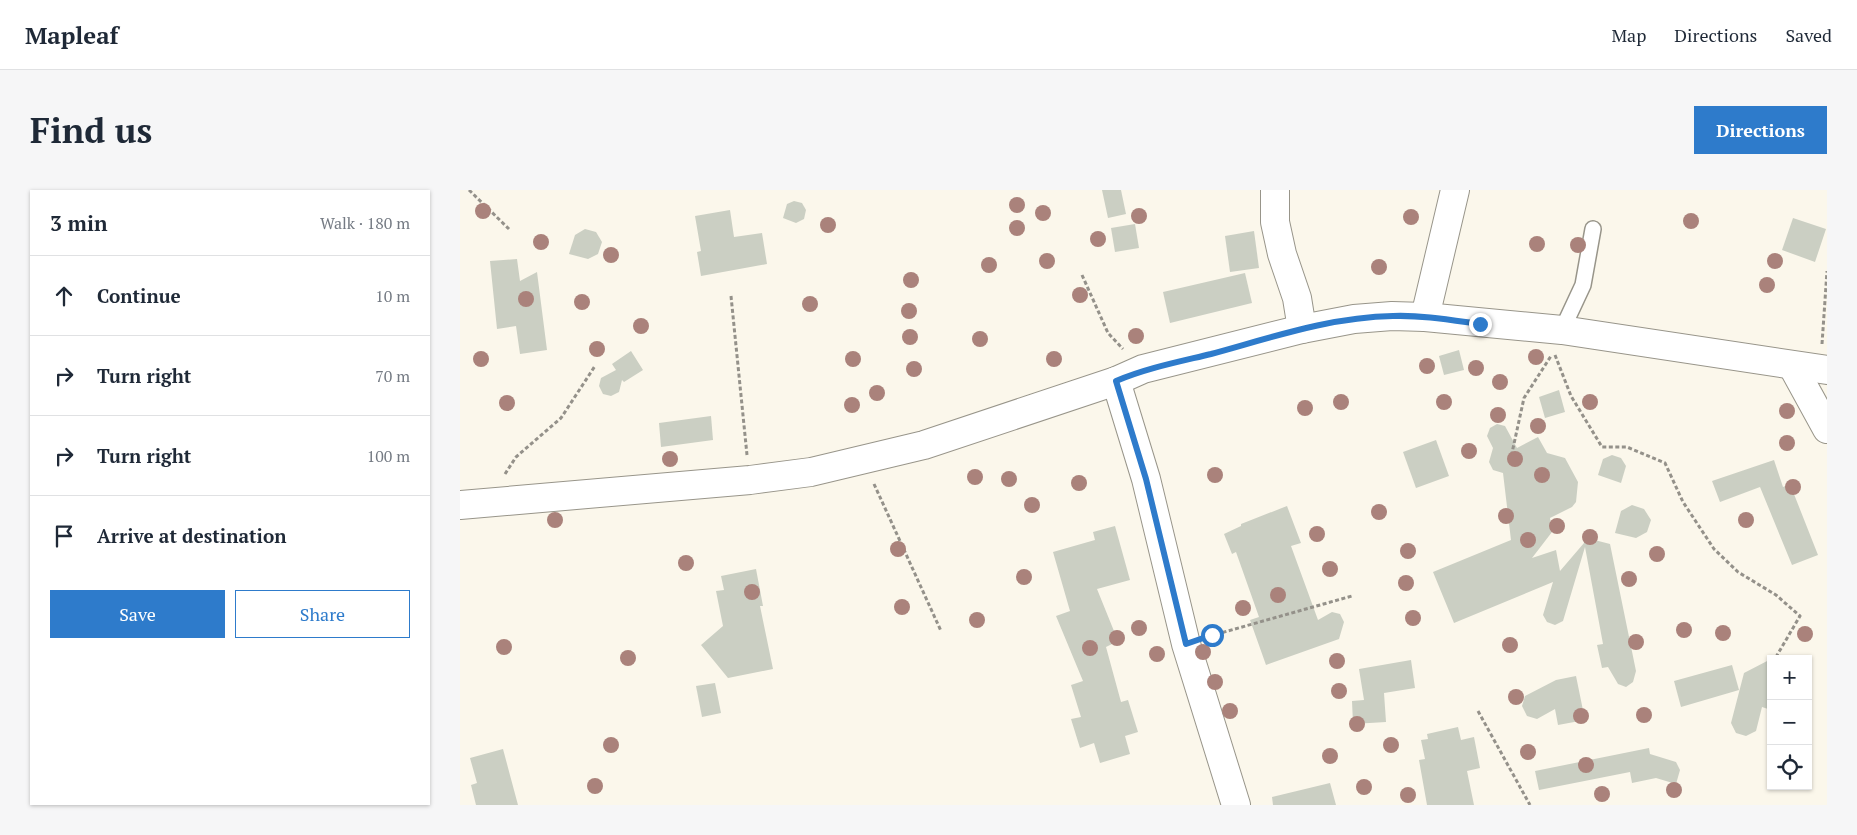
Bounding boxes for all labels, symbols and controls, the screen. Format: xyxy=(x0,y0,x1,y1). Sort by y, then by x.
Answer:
text: Mapleaf xyxy=(25,19,118,51)
text: Map xyxy=(1611,23,1646,47)
text: Directions xyxy=(1674,23,1757,47)
text: Saved xyxy=(1785,23,1832,47)
button: Directions xyxy=(1694,106,1827,154)
text: Find us xyxy=(30,107,152,153)
text: 3 min xyxy=(50,209,107,237)
text: Walk · 180 m xyxy=(320,212,410,234)
icon: ahead xyxy=(50,282,78,310)
text: Continue xyxy=(97,283,181,308)
text: 10 m xyxy=(375,285,410,307)
route end xyxy=(1469,313,1492,336)
icon: right xyxy=(50,362,78,390)
text: Turn right xyxy=(97,363,191,388)
text: 70 m xyxy=(375,365,410,387)
icon: right xyxy=(50,442,78,470)
text: Turn right xyxy=(97,443,191,468)
text: 100 m xyxy=(367,445,410,467)
icon: arrive xyxy=(50,522,78,550)
text: Arrive at destination xyxy=(97,523,286,548)
button: Save xyxy=(50,590,225,638)
button: Share xyxy=(235,590,410,638)
route start xyxy=(1201,624,1224,647)
map controls xyxy=(1767,655,1812,790)
button: + xyxy=(1767,655,1812,700)
button: − xyxy=(1767,700,1812,745)
button: locate xyxy=(1767,745,1812,790)

